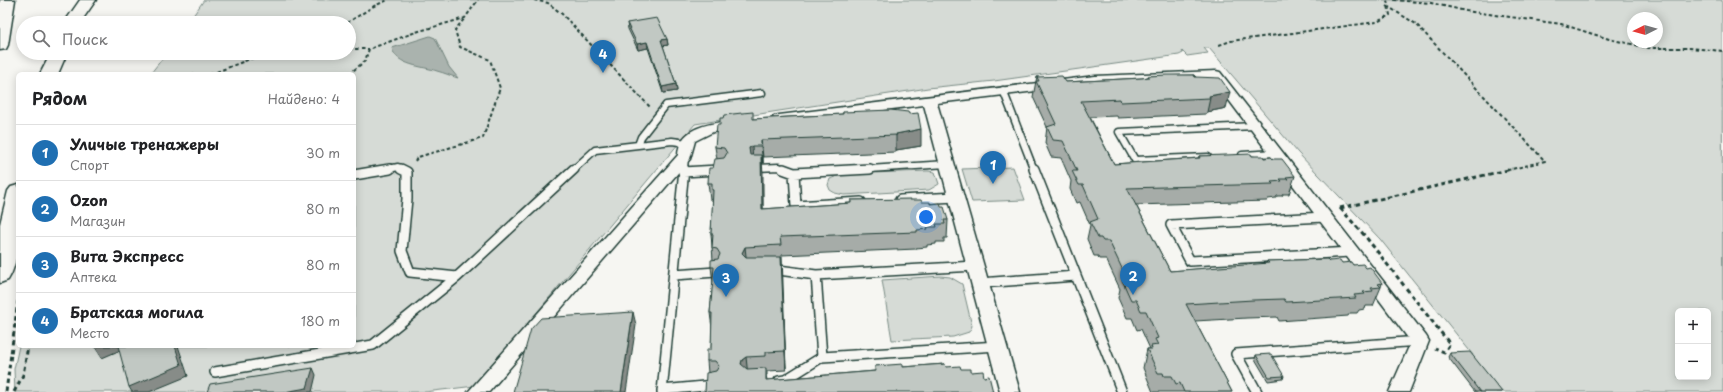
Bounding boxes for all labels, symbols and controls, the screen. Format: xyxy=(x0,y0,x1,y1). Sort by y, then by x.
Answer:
north arrow xyxy=(1627,12,1663,48)
search box xyxy=(16,16,356,60)
icon: search xyxy=(30,27,52,49)
text: Поиск xyxy=(62,27,108,50)
pin: 4 xyxy=(590,40,616,73)
text: Рядом xyxy=(32,85,87,111)
text: Найдено: 4 xyxy=(268,89,340,108)
text: Уличые тренажеры xyxy=(70,132,219,155)
text: 1 xyxy=(42,143,48,162)
text: 30 m xyxy=(306,143,340,162)
pin: 1 xyxy=(980,151,1006,184)
text: Спорт xyxy=(70,155,109,174)
text: Ozon xyxy=(70,188,108,211)
text: 2 xyxy=(40,199,50,218)
text: 80 m xyxy=(306,199,340,218)
your location xyxy=(916,207,936,227)
text: Магазин xyxy=(70,211,126,230)
text: Вита Экспресс xyxy=(70,244,184,267)
text: 3 xyxy=(41,255,49,274)
text: 80 m xyxy=(306,255,340,274)
pin: 2 xyxy=(1120,262,1146,295)
pin: 3 xyxy=(713,264,739,297)
text: Аптека xyxy=(70,267,117,286)
text: Братская могила xyxy=(70,300,204,323)
map controls xyxy=(1675,308,1711,380)
button: + xyxy=(1675,308,1711,344)
text: 4 xyxy=(41,311,49,330)
text: 180 m xyxy=(301,311,340,330)
text: Место xyxy=(70,323,110,342)
button: − xyxy=(1675,344,1711,380)

